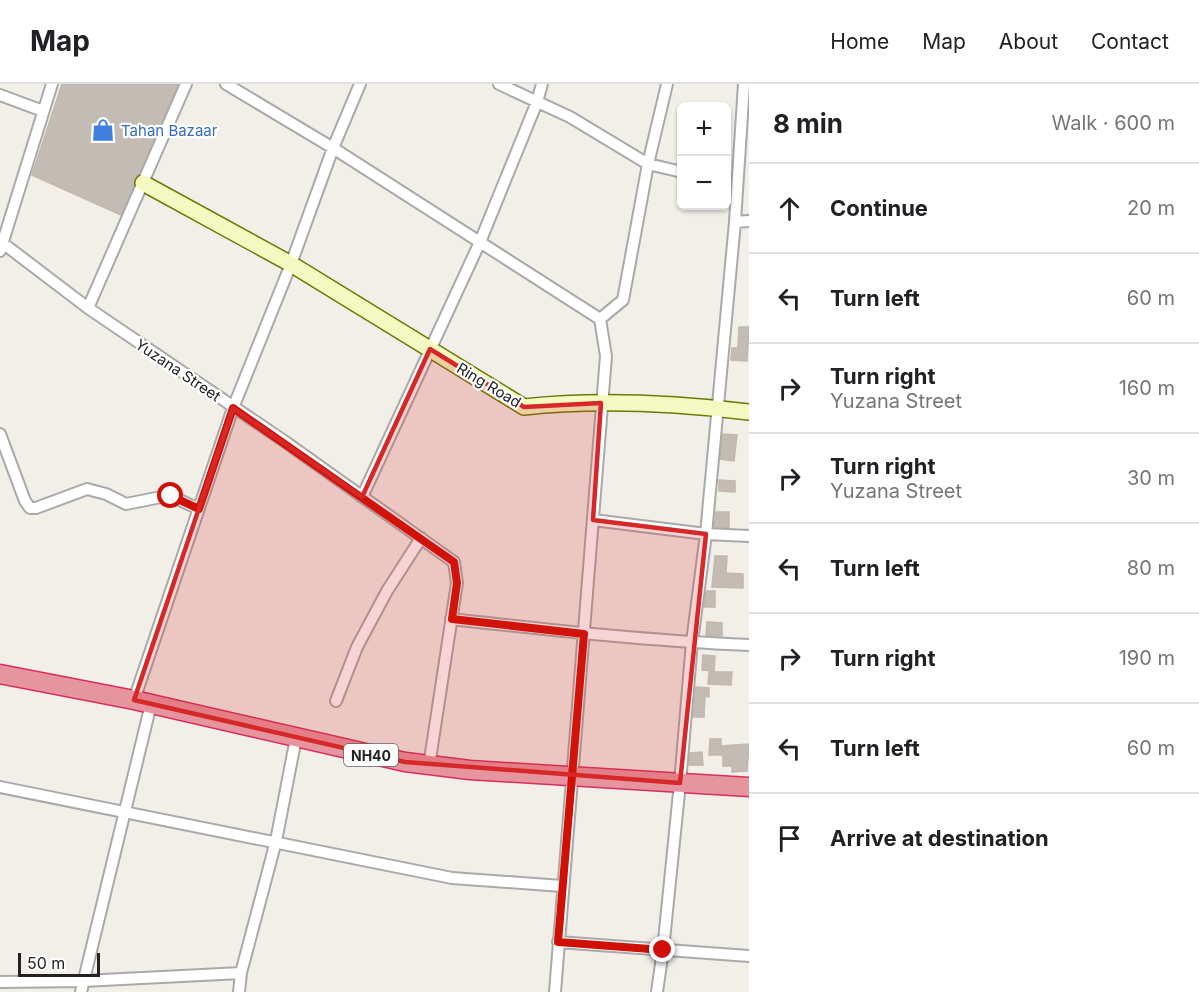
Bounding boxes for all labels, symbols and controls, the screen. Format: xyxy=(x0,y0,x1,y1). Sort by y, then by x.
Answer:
text: Map xyxy=(30,24,90,58)
text: Home xyxy=(830,29,889,54)
text: Map xyxy=(922,29,966,54)
text: About xyxy=(999,29,1058,54)
text: Contact xyxy=(1091,29,1169,54)
map controls xyxy=(677,102,731,210)
button: + xyxy=(677,102,731,156)
text: 8 min xyxy=(773,108,843,139)
text: Walk · 600 m xyxy=(1051,111,1175,135)
shop icon: Tahan Bazaar xyxy=(90,117,116,143)
place label: Tahan Bazaar xyxy=(121,121,218,140)
button: − xyxy=(677,156,731,210)
icon: ahead xyxy=(773,192,806,225)
text: Continue xyxy=(830,195,928,221)
text: 20 m xyxy=(1127,196,1175,220)
icon: left xyxy=(773,282,806,315)
text: Turn left xyxy=(830,285,920,311)
text: 60 m xyxy=(1127,286,1175,310)
street label: Yuzana Street xyxy=(132,334,224,406)
street label: Ring Road xyxy=(453,358,525,412)
text: Turn right xyxy=(830,363,936,389)
icon: right xyxy=(773,372,806,405)
text: 160 m xyxy=(1119,376,1175,400)
text: Yuzana Street xyxy=(830,389,962,413)
text: Turn right xyxy=(830,453,936,479)
icon: right xyxy=(773,462,806,495)
text: 30 m xyxy=(1127,466,1175,490)
text: Yuzana Street xyxy=(830,479,962,503)
route start xyxy=(157,482,183,508)
icon: left xyxy=(773,552,806,585)
text: Turn left xyxy=(830,555,920,581)
text: 80 m xyxy=(1127,556,1175,580)
icon: right xyxy=(773,642,806,675)
text: Turn right xyxy=(830,645,936,671)
text: 190 m xyxy=(1119,646,1175,670)
icon: left xyxy=(773,732,806,765)
text: Turn left xyxy=(830,735,920,761)
text: 60 m xyxy=(1127,736,1175,760)
road number: NH40 xyxy=(344,744,398,766)
icon: arrive xyxy=(773,822,806,855)
text: Arrive at destination xyxy=(830,825,1049,851)
route end xyxy=(649,936,675,962)
scale bar xyxy=(18,950,100,978)
text: 50 m xyxy=(27,953,65,973)

